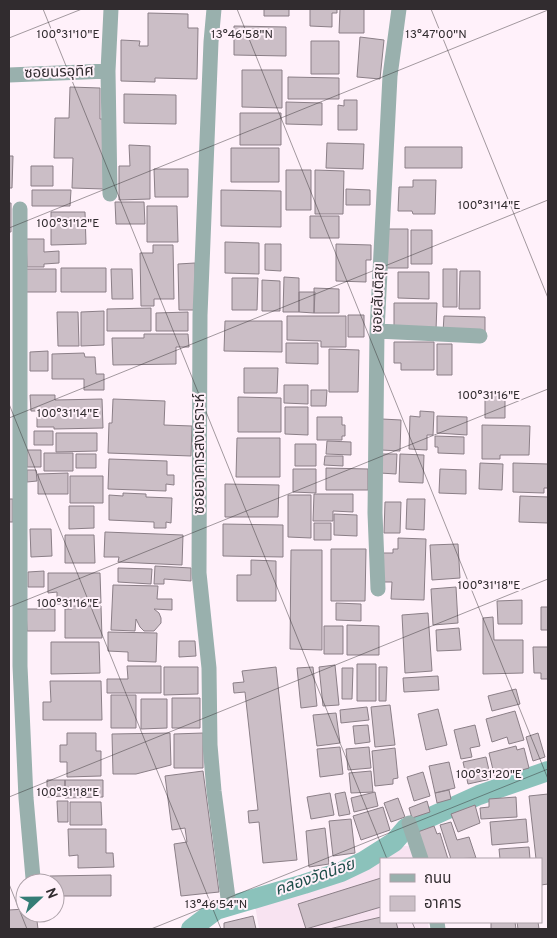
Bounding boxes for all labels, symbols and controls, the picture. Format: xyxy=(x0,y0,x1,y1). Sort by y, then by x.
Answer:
text: 100°31'10"E xyxy=(36,27,100,43)
text: 13°46'58"N xyxy=(211,27,273,43)
text: 13°47'00"N xyxy=(405,27,467,43)
street label: ซอยนรอุทิศ xyxy=(24,62,94,84)
text: 100°31'14"E xyxy=(458,198,520,214)
text: 100°31'12"E xyxy=(37,216,99,232)
street label: ซอยสันติสุข xyxy=(368,263,390,333)
text: 100°31'16"E xyxy=(458,388,520,404)
street label: ซอยอาคารสงเคราะห์ xyxy=(191,393,210,514)
text: 100°31'14"E xyxy=(37,406,99,422)
text: 100°31'18"E xyxy=(458,578,520,594)
text: 100°31'16"E xyxy=(37,596,99,612)
text: 100°31'20"E xyxy=(456,767,522,783)
text: 100°31'18"E xyxy=(37,785,99,801)
water label: คลองวัดน้อย xyxy=(273,855,359,901)
legend xyxy=(380,858,542,923)
text: ถนน xyxy=(424,870,451,889)
north arrow xyxy=(15,873,65,923)
text: N xyxy=(41,886,60,902)
text: อาคาร xyxy=(424,895,461,914)
text: 13°46'54"N xyxy=(185,897,247,913)

